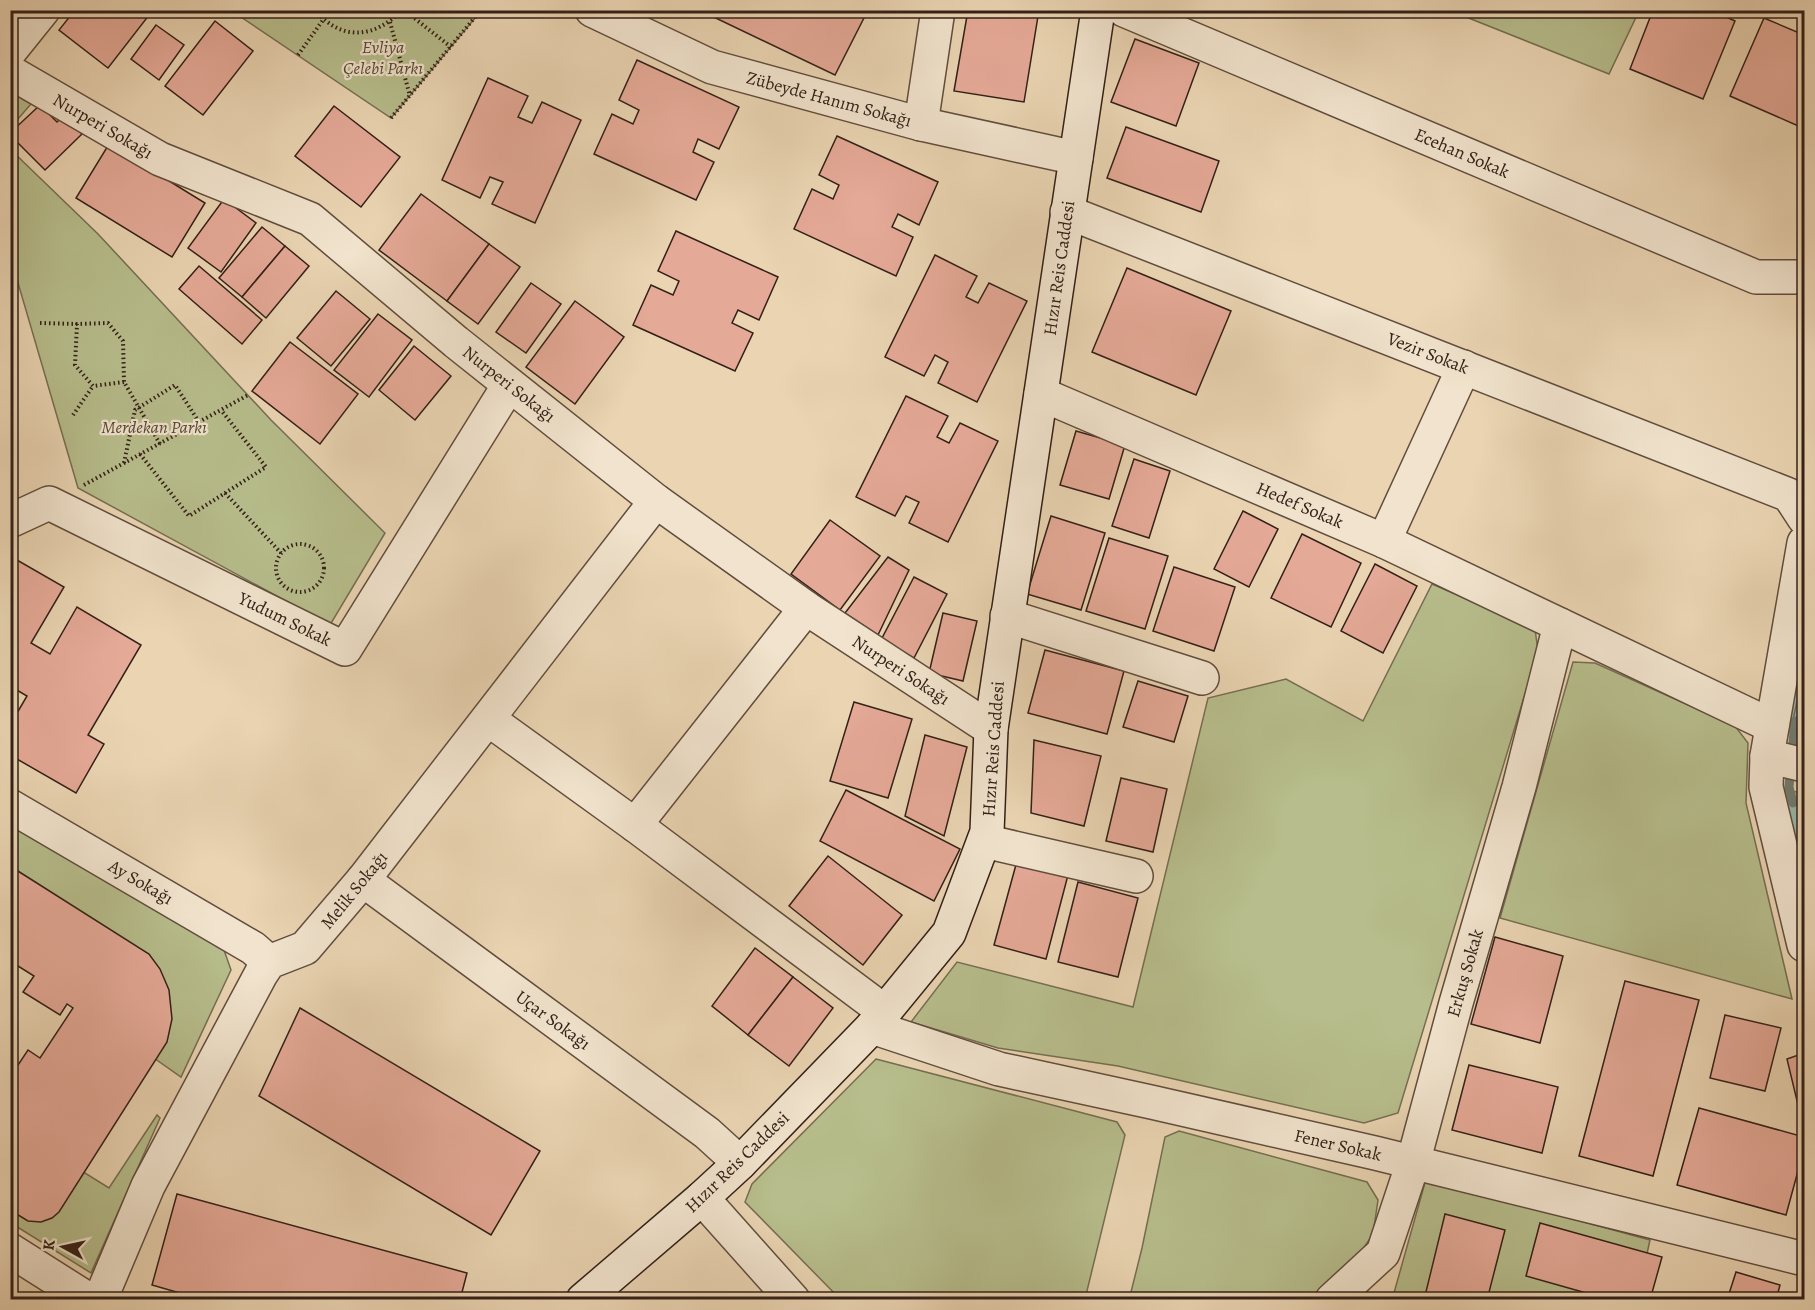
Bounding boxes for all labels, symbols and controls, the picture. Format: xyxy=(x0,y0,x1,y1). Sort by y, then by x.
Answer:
park label: Evliya Çelebi Parkı xyxy=(343,35,423,80)
street label: Zübeyde Hanım Sokağı xyxy=(744,65,914,133)
street label: Nurperi Sokağı xyxy=(49,88,157,164)
street label: Ecehan Sokak xyxy=(1411,122,1513,184)
street label: Hızır Reis Caddesi xyxy=(1038,199,1080,337)
street label: Vezir Sokak xyxy=(1383,326,1472,380)
street label: Nurperi Sokağı xyxy=(458,340,560,428)
park label: Merdekan Parkı xyxy=(101,415,207,439)
street label: Hedef Sokak xyxy=(1253,476,1347,534)
street label: Yudum Sokak xyxy=(234,586,336,652)
street label: Nurperi Sokağı xyxy=(848,629,954,711)
street label: Hızır Reis Caddesi xyxy=(976,680,1010,818)
street label: Melik Sokağı xyxy=(315,846,393,934)
street label: Ay Sokağı xyxy=(103,853,178,910)
street label: Erkuş Sokak xyxy=(1441,926,1489,1020)
street label: Uçar Sokağı xyxy=(511,985,595,1055)
street label: Hızır Reis Caddesi xyxy=(680,1106,794,1218)
street label: Fener Sokak xyxy=(1292,1123,1384,1167)
north arrow xyxy=(33,1217,93,1277)
text: K xyxy=(38,1238,61,1252)

